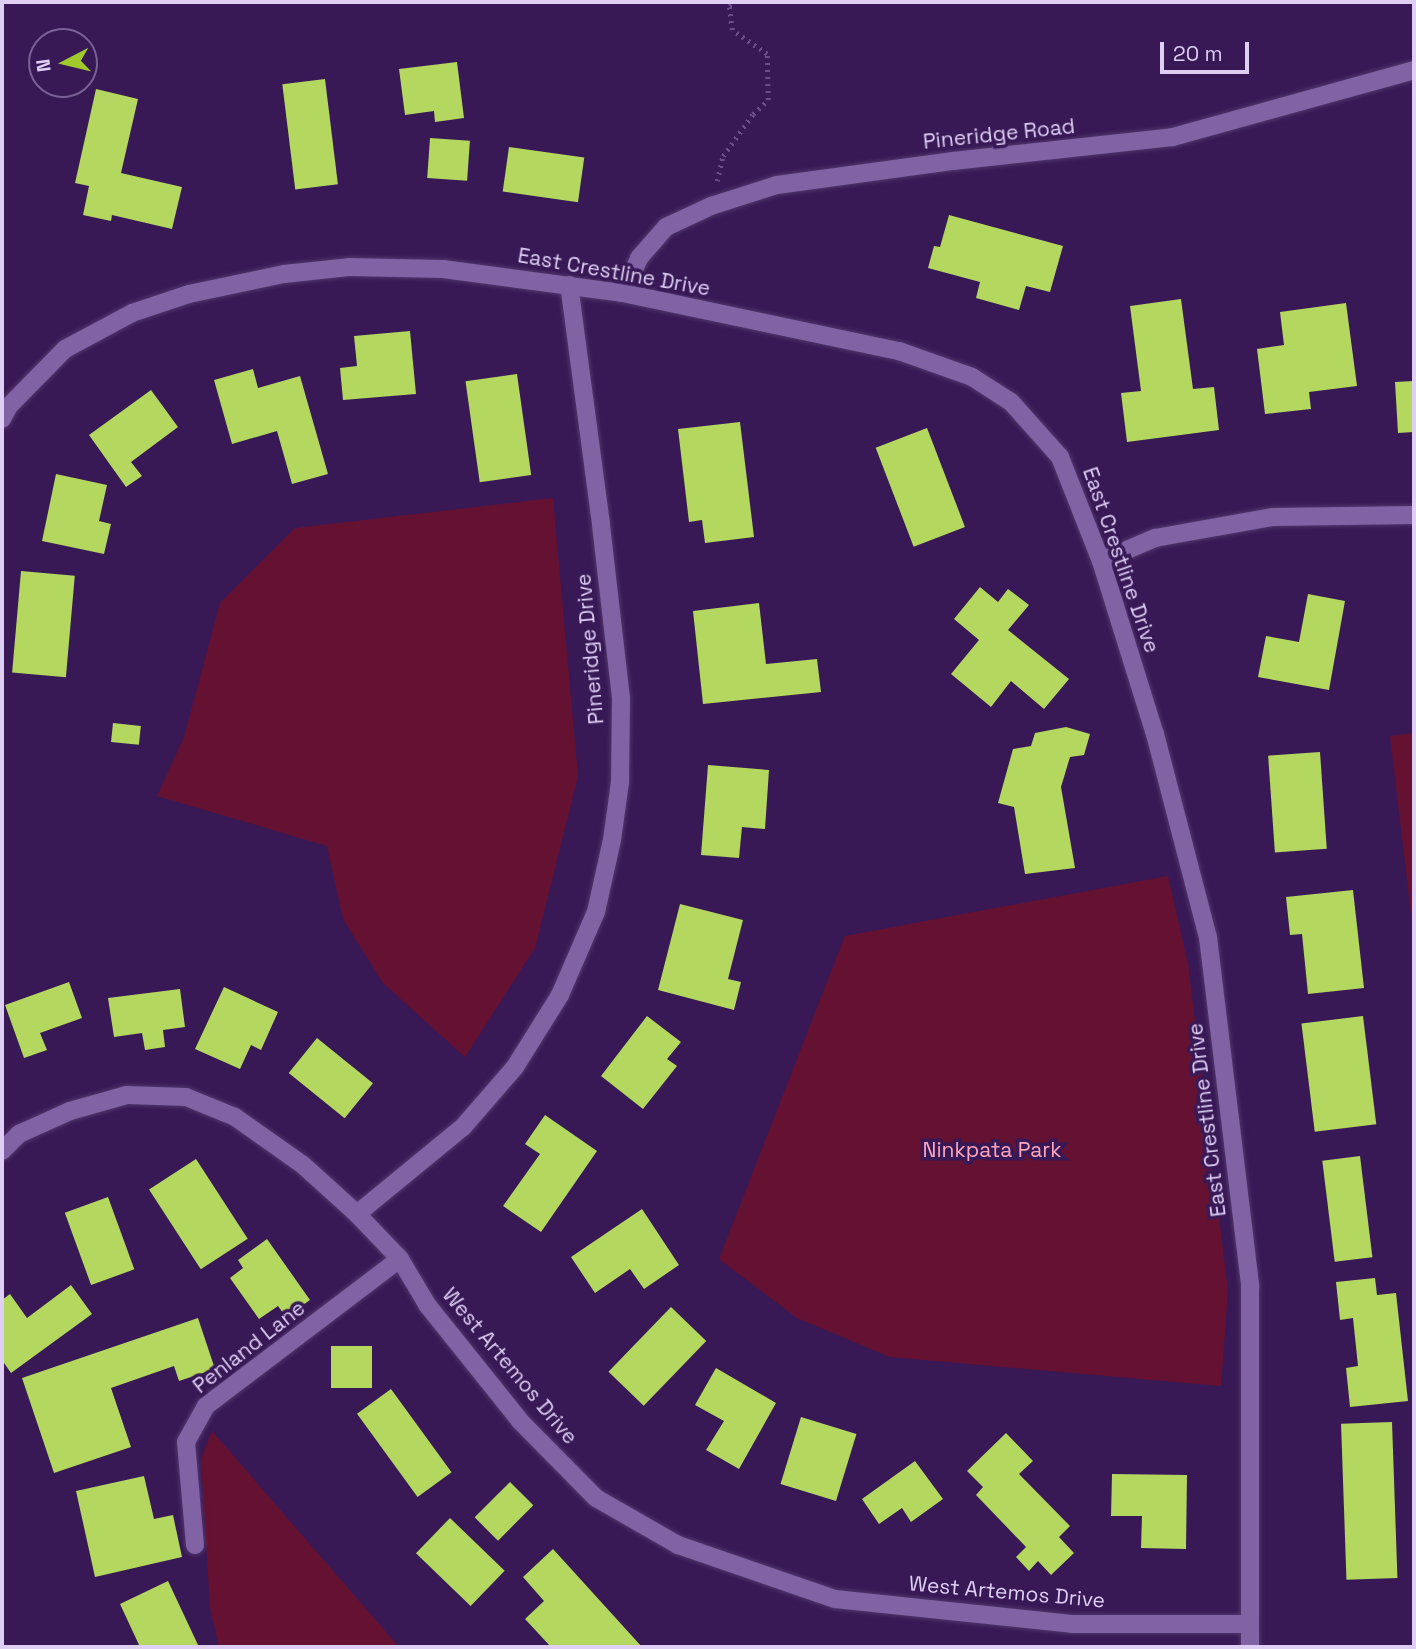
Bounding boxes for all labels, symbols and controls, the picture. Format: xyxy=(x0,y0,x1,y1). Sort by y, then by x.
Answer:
north arrow xyxy=(28,28,98,98)
scale bar xyxy=(1164,28,1253,72)
text: 20 m xyxy=(1173,40,1223,67)
text: N xyxy=(30,58,57,73)
street label: Pineridge Road xyxy=(922,113,1076,155)
street label: East Crestline Drive xyxy=(516,243,712,301)
street label: East Crestline Drive xyxy=(1077,464,1165,656)
street label: Pineridge Drive xyxy=(571,573,609,725)
street label: East Crestline Drive xyxy=(1183,1022,1231,1218)
park label: Ninkpata Park xyxy=(923,1137,1061,1163)
street label: West Artemos Drive xyxy=(437,1282,583,1450)
street label: Penland Lane xyxy=(188,1295,310,1399)
street label: West Artemos Drive xyxy=(908,1571,1106,1613)

